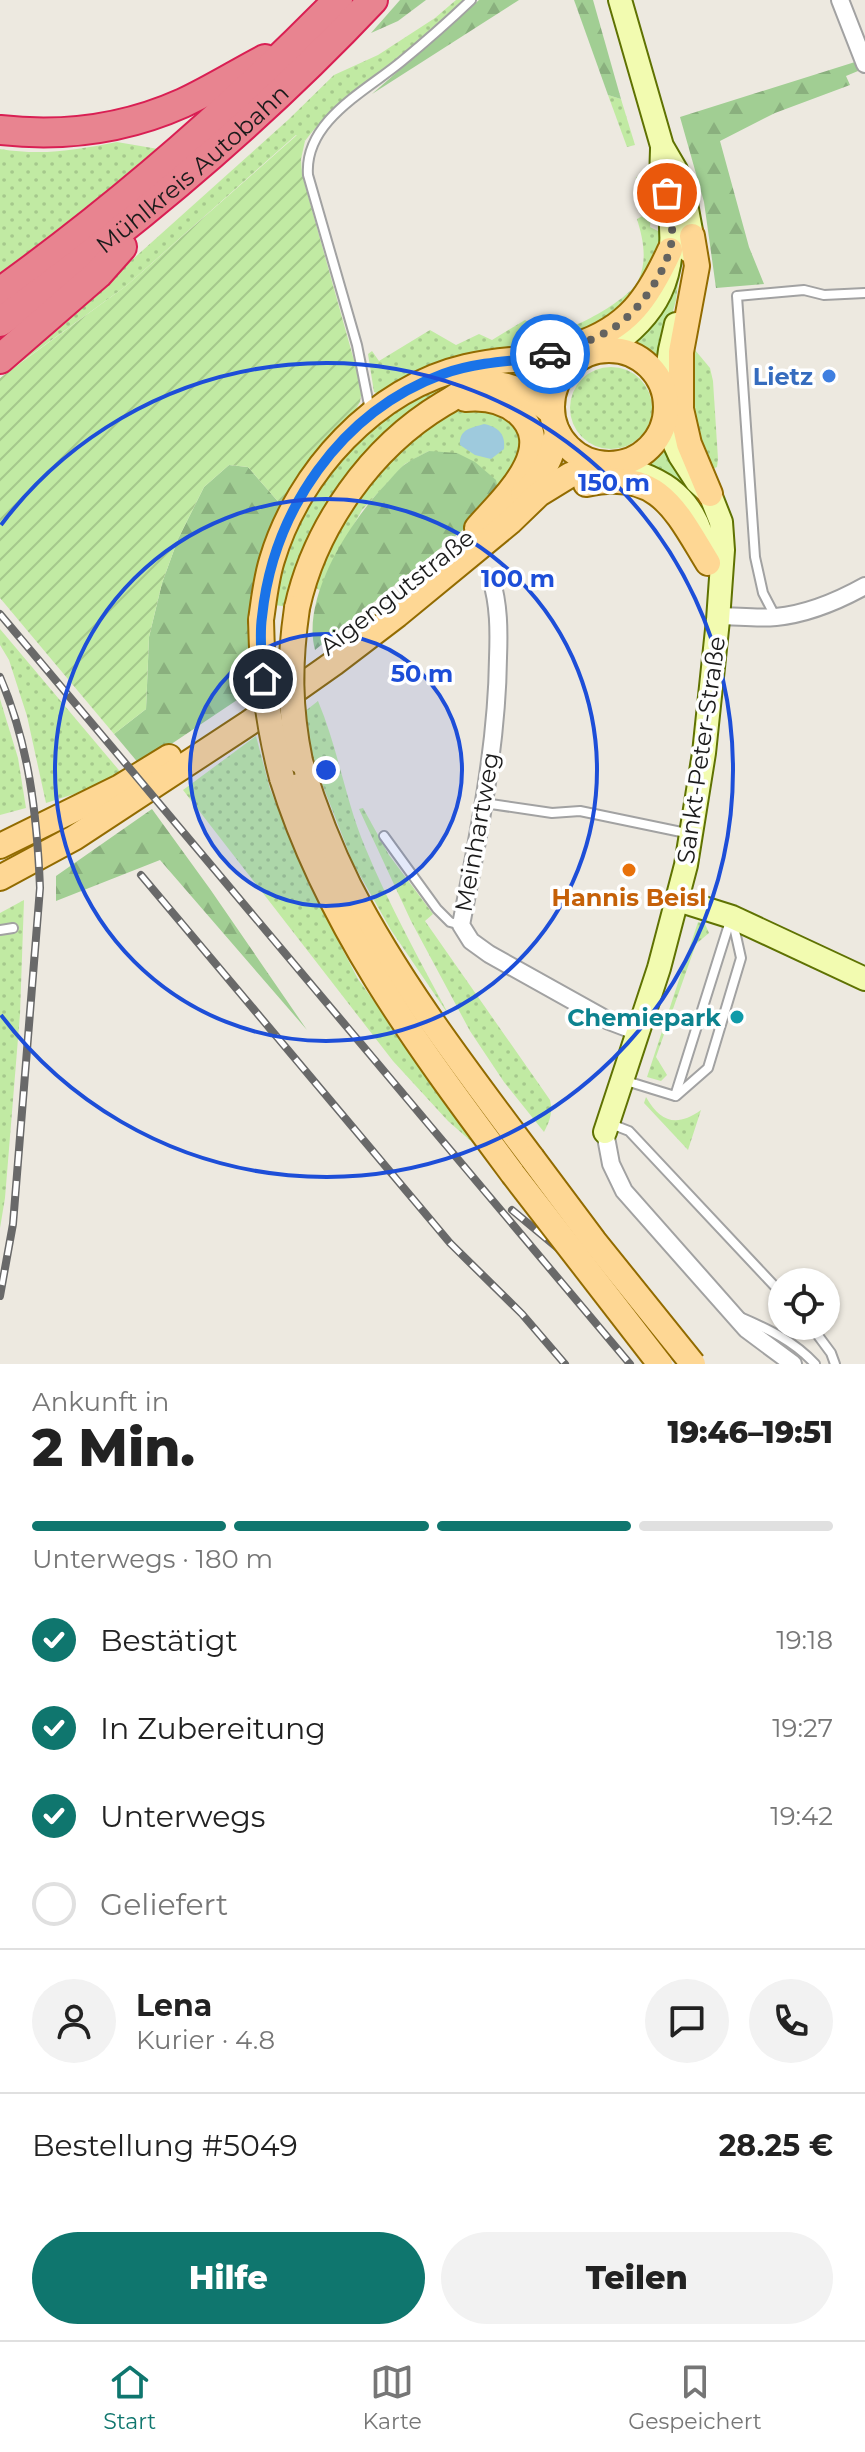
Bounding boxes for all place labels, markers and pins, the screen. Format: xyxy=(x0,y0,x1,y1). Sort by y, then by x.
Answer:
pin xyxy=(633,159,701,227)
place label: Lietz xyxy=(753,362,813,391)
marker: Lietz xyxy=(820,367,838,385)
pin xyxy=(229,645,297,713)
centre of rings xyxy=(312,756,340,784)
marker: Hannis Beisl xyxy=(620,861,638,879)
place label: Hannis Beisl xyxy=(552,883,706,912)
place label: Chemiepark xyxy=(567,1003,721,1032)
marker: Chemiepark xyxy=(728,1008,746,1026)

